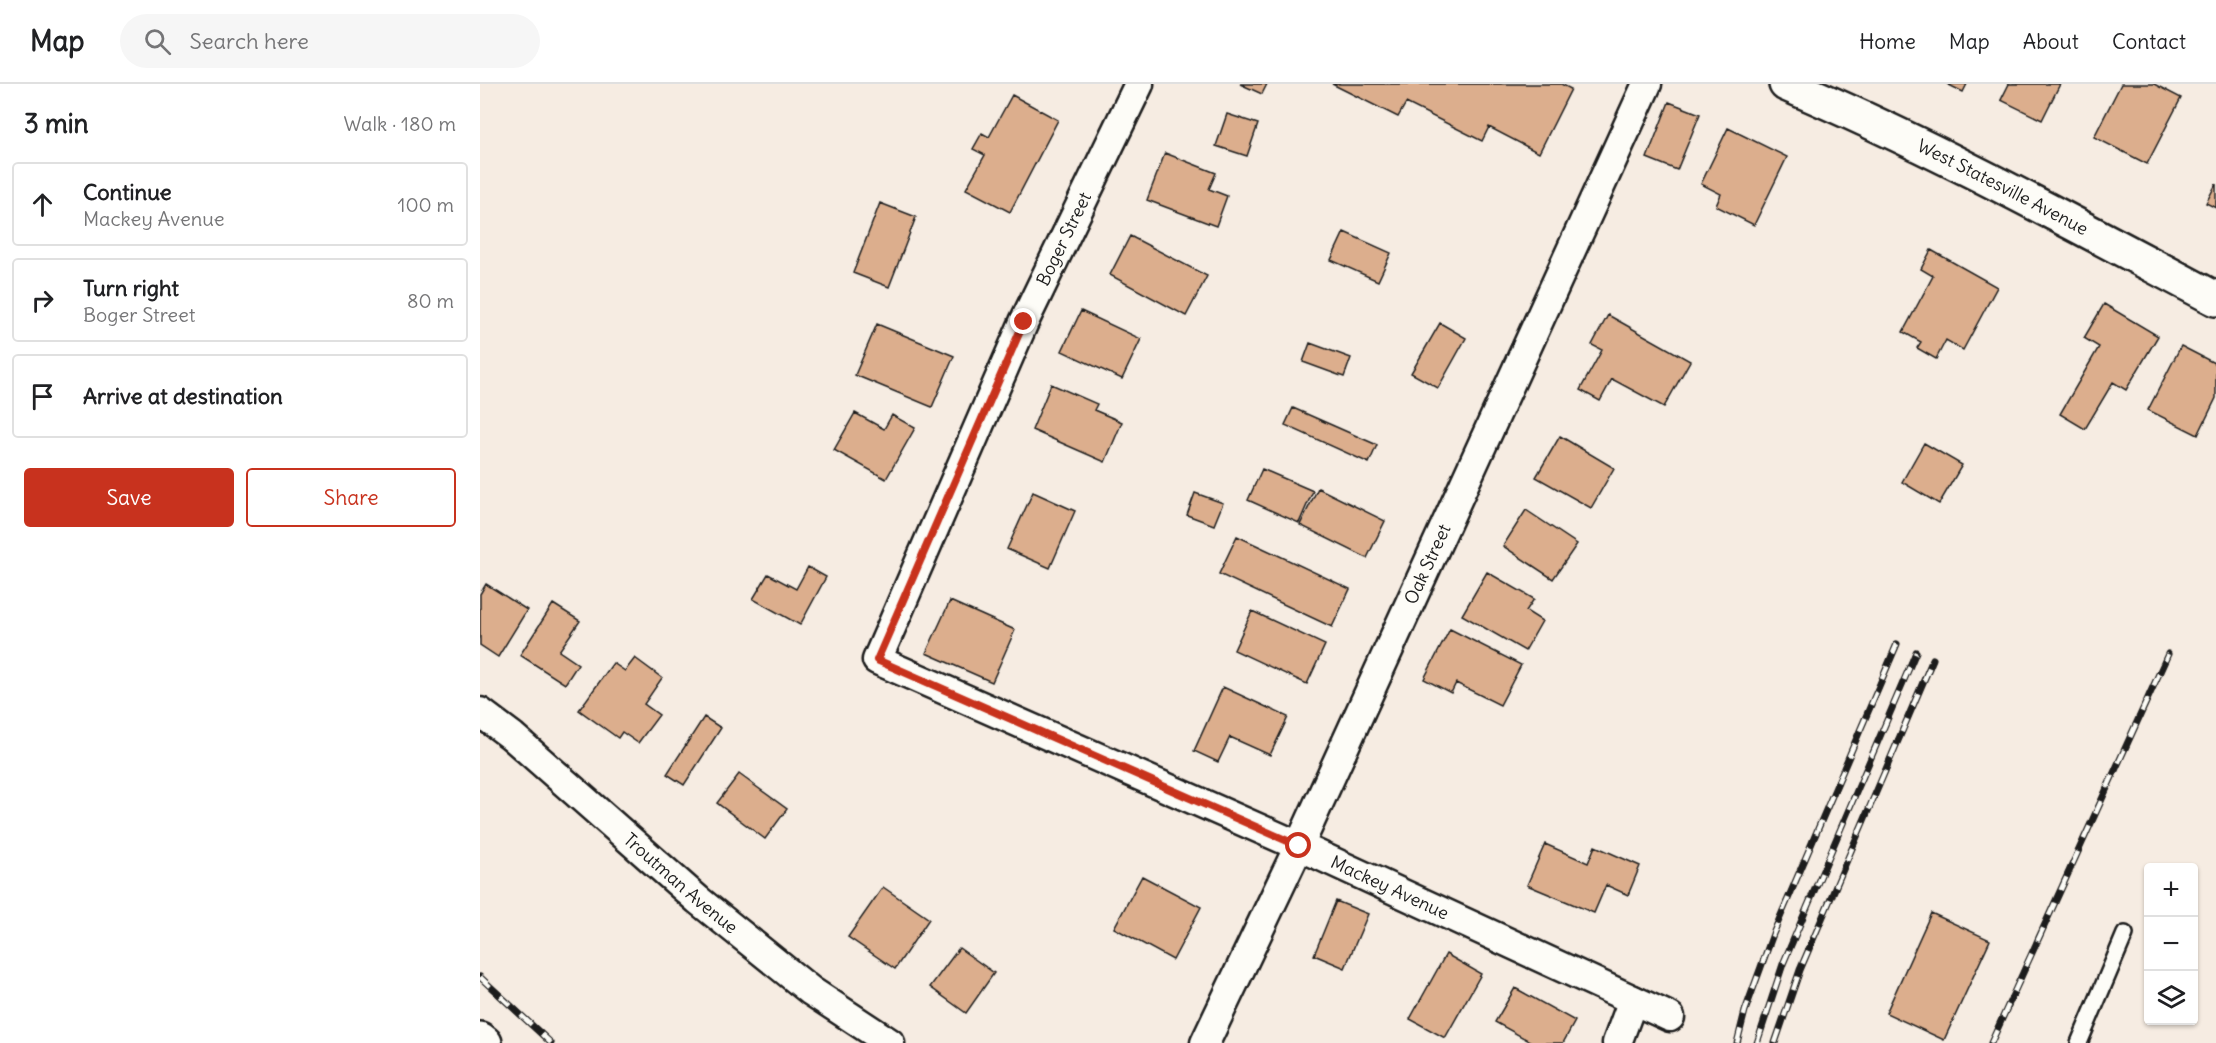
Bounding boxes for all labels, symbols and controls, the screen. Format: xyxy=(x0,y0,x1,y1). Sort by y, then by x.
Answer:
search box xyxy=(120,14,540,68)
text: Map xyxy=(30,23,84,59)
icon: search xyxy=(141,25,174,58)
text: Search here xyxy=(189,27,309,55)
text: Home xyxy=(1859,28,1916,55)
text: Map xyxy=(1949,28,1990,55)
text: About xyxy=(2023,28,2079,55)
text: Contact xyxy=(2112,28,2186,55)
text: 3 min xyxy=(24,107,89,140)
text: Walk · 180 m xyxy=(344,111,456,136)
street label: West Statesville Avenue xyxy=(1913,134,2092,240)
text: Continue xyxy=(83,178,172,206)
icon: ahead xyxy=(26,188,59,221)
street label: Boger Street xyxy=(1031,188,1096,289)
text: 100 m xyxy=(397,192,454,217)
text: Mackey Avenue xyxy=(83,206,225,231)
text: Turn right xyxy=(83,274,179,302)
icon: right xyxy=(26,284,59,317)
text: 80 m xyxy=(407,288,454,313)
text: Boger Street xyxy=(83,302,196,327)
route end xyxy=(1010,308,1036,334)
icon: arrive xyxy=(26,380,59,413)
text: Arrive at destination xyxy=(83,382,283,410)
button: Save xyxy=(24,468,234,527)
button: Share xyxy=(246,468,456,527)
street label: Oak Street xyxy=(1399,520,1455,608)
street label: Troutman Avenue xyxy=(619,828,743,938)
route start xyxy=(1285,832,1311,858)
street label: Mackey Avenue xyxy=(1327,850,1453,925)
map controls xyxy=(2144,863,2198,1025)
button: + xyxy=(2144,863,2198,917)
button: − xyxy=(2144,917,2198,971)
button: layers xyxy=(2144,971,2198,1025)

